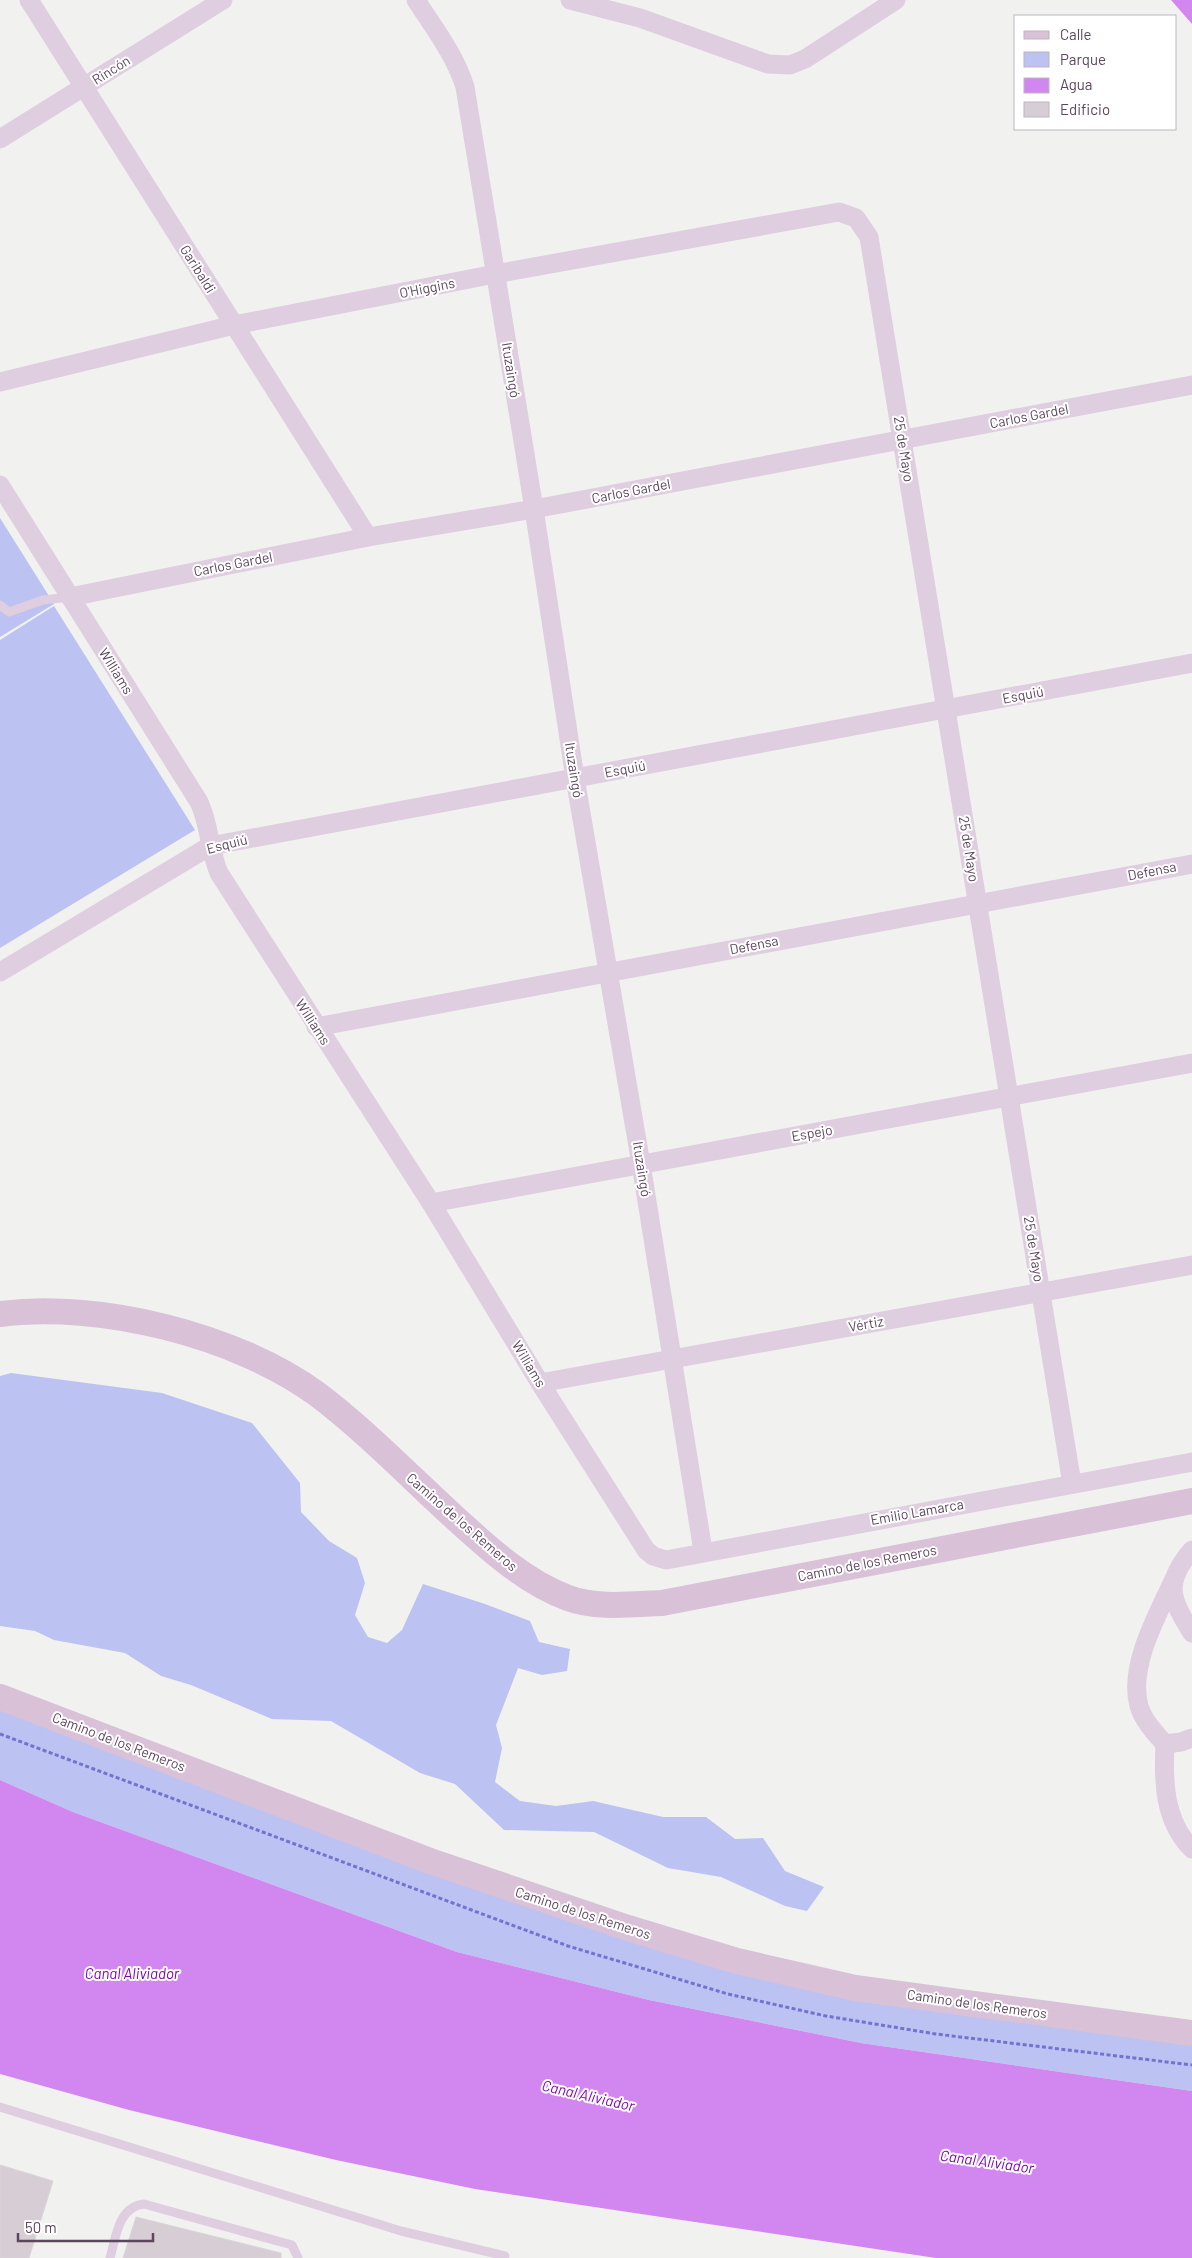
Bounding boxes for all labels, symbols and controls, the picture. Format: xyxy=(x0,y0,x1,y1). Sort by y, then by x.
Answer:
legend xyxy=(1014,15,1177,130)
text: Calle xyxy=(1060,25,1092,43)
text: Parque xyxy=(1060,50,1106,68)
street label: Rincón xyxy=(88,51,133,88)
text: Agua xyxy=(1060,75,1093,93)
text: Edificio xyxy=(1060,100,1110,118)
street label: Garibaldi xyxy=(177,242,220,296)
street label: O'Higgins xyxy=(398,274,456,301)
street label: Ituzaingó xyxy=(499,341,524,399)
street label: Carlos Gardel xyxy=(988,400,1070,431)
street label: 25 de Mayo xyxy=(891,415,918,483)
street label: Carlos Gardel xyxy=(590,475,672,506)
street label: Carlos Gardel xyxy=(192,548,274,579)
street label: Williams xyxy=(96,644,137,697)
street label: Esquiú xyxy=(1001,682,1045,707)
street label: Ituzaingó xyxy=(562,741,587,799)
street label: Esquiú xyxy=(603,756,647,781)
street label: 25 de Mayo xyxy=(956,815,983,883)
street label: Esquiú xyxy=(205,830,249,857)
street label: Defensa xyxy=(1126,857,1178,884)
street label: Defensa xyxy=(728,931,780,958)
street label: Williams xyxy=(292,996,335,1048)
street label: Espejo xyxy=(790,1121,834,1144)
street label: Ituzaingó xyxy=(630,1140,655,1198)
street label: 25 de Mayo xyxy=(1021,1215,1048,1283)
street label: Vértiz xyxy=(847,1312,885,1335)
street label: Williams xyxy=(509,1337,550,1390)
street label: Camino de los Remeros xyxy=(403,1469,521,1575)
street label: Emilio Lamarca xyxy=(869,1495,965,1528)
street label: Camino de los Remeros xyxy=(796,1541,938,1584)
street label: Camino de los Remeros xyxy=(50,1708,188,1775)
street label: Camino de los Remeros xyxy=(513,1883,653,1943)
water label: Canal Aliviador xyxy=(85,1964,180,1982)
street label: Camino de los Remeros xyxy=(906,1985,1048,2022)
water label: Canal Aliviador xyxy=(540,2076,637,2115)
water label: Canal Aliviador xyxy=(939,2146,1036,2177)
scale bar xyxy=(18,2210,152,2242)
text: 50 m xyxy=(25,2218,57,2236)

